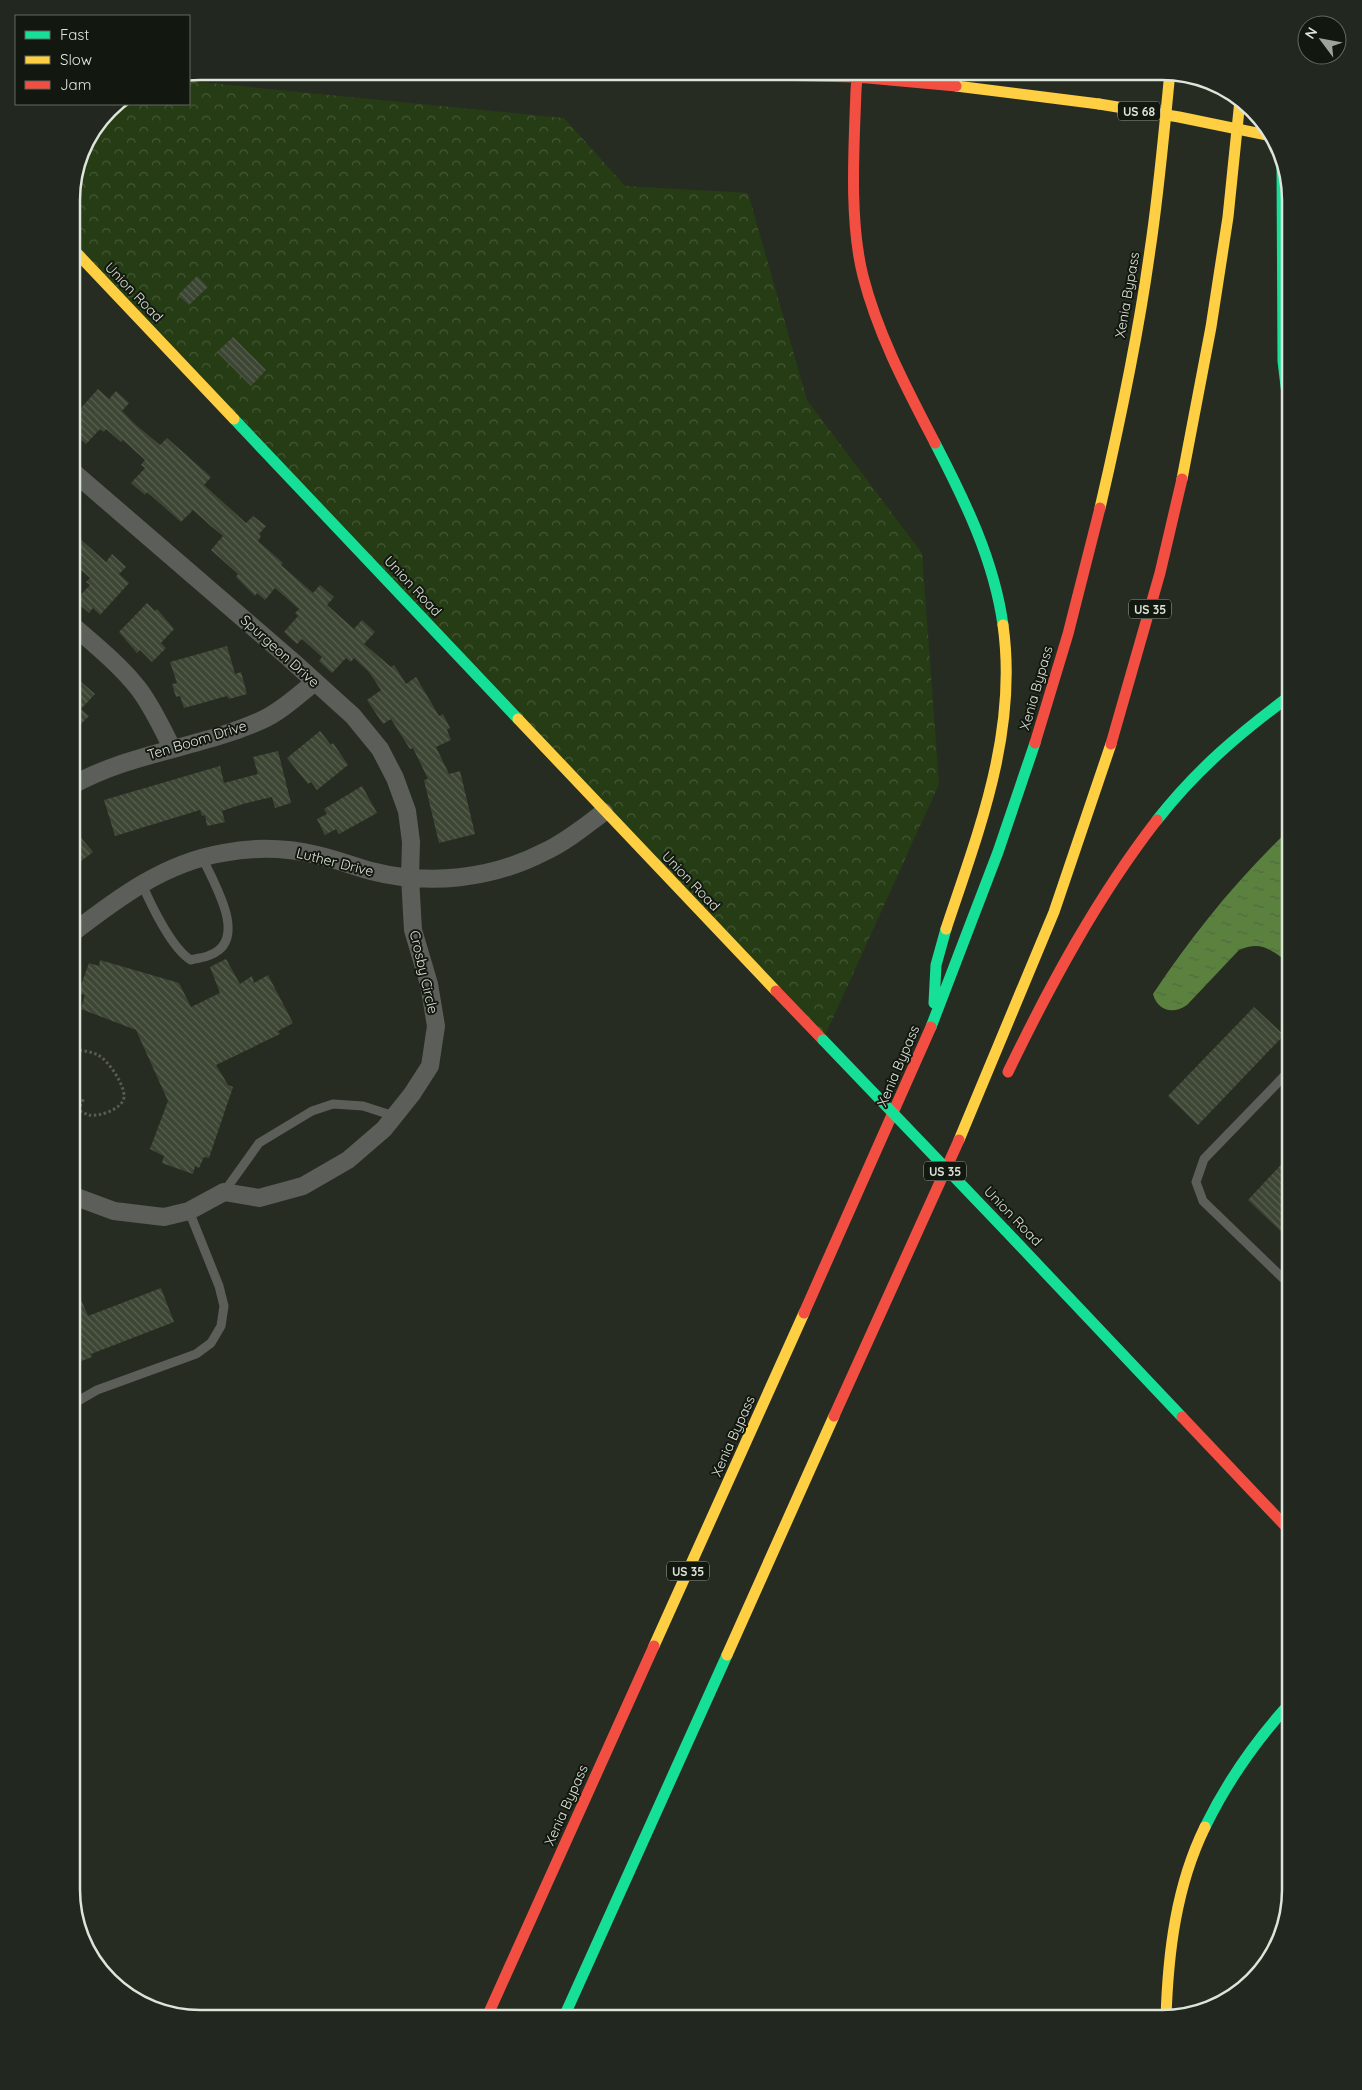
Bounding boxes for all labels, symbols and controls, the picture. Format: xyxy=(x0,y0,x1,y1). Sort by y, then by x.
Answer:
legend xyxy=(15,15,190,105)
north arrow xyxy=(1297,15,1347,65)
text: N xyxy=(1301,24,1321,42)
text: Fast xyxy=(60,25,89,44)
text: Slow xyxy=(60,50,92,69)
text: Jam xyxy=(60,75,91,94)
road number: US 68 xyxy=(1118,102,1160,120)
street label: Xenia Bypass xyxy=(1111,251,1143,339)
street label: Union Road xyxy=(101,258,167,326)
street label: Union Road xyxy=(380,552,446,620)
road number: US 35 xyxy=(1129,600,1171,618)
street label: Spurgeon Drive xyxy=(237,611,323,691)
street label: Xenia Bypass xyxy=(1015,644,1057,732)
street label: Ten Boom Drive xyxy=(145,716,249,764)
street label: Luther Drive xyxy=(295,844,376,880)
street label: Union Road xyxy=(658,847,724,915)
street label: Crosby Circle xyxy=(406,929,442,1016)
street label: Xenia Bypass xyxy=(873,1023,923,1109)
road number: US 35 xyxy=(924,1162,966,1180)
street label: Union Road xyxy=(980,1182,1046,1250)
street label: Xenia Bypass xyxy=(707,1393,759,1479)
road number: US 35 xyxy=(667,1562,709,1580)
street label: Xenia Bypass xyxy=(540,1762,592,1848)

